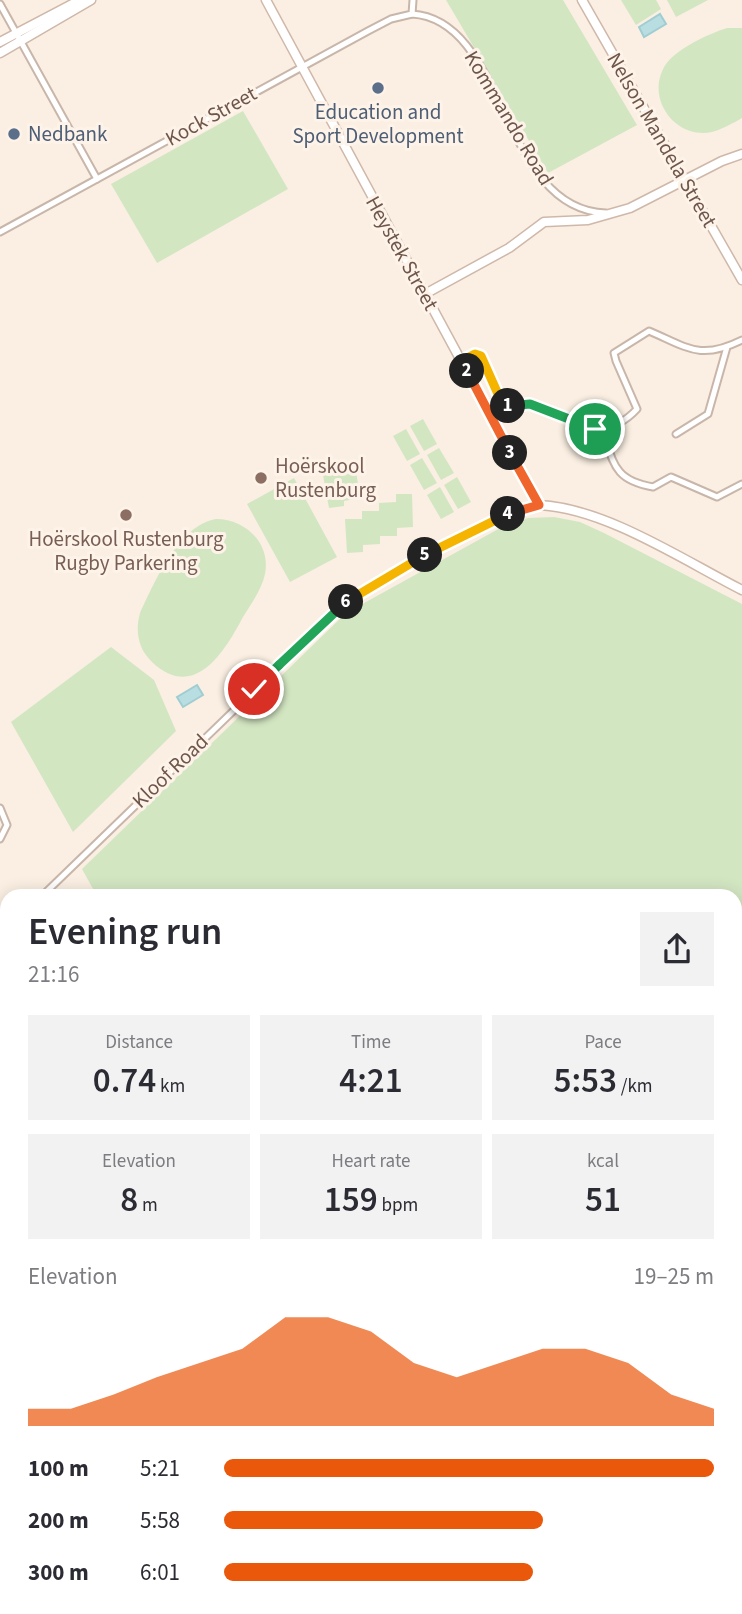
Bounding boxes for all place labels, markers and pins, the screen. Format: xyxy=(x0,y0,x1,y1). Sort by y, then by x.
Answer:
marker: Education and Sport Development xyxy=(370,80,386,96)
place label: Education and Sport Development xyxy=(292,97,464,151)
place label: Nedbank xyxy=(28,119,108,149)
marker: Nedbank xyxy=(6,126,22,142)
pin: 2 xyxy=(449,354,484,388)
pin: 1 xyxy=(490,388,526,424)
pin xyxy=(565,399,625,459)
pin: 3 xyxy=(492,435,528,470)
place label: Hoërskool Rustenburg xyxy=(275,451,377,505)
marker: Hoërskool Rustenburg xyxy=(253,470,269,486)
pin: 4 xyxy=(490,496,526,532)
marker: Hoërskool Rustenburg Rugby Parkering xyxy=(118,507,134,523)
place label: Hoërskool Rustenburg Rugby Parkering xyxy=(29,524,224,578)
pin: 5 xyxy=(408,538,442,572)
pin: 6 xyxy=(328,584,364,620)
pin xyxy=(224,659,284,719)

